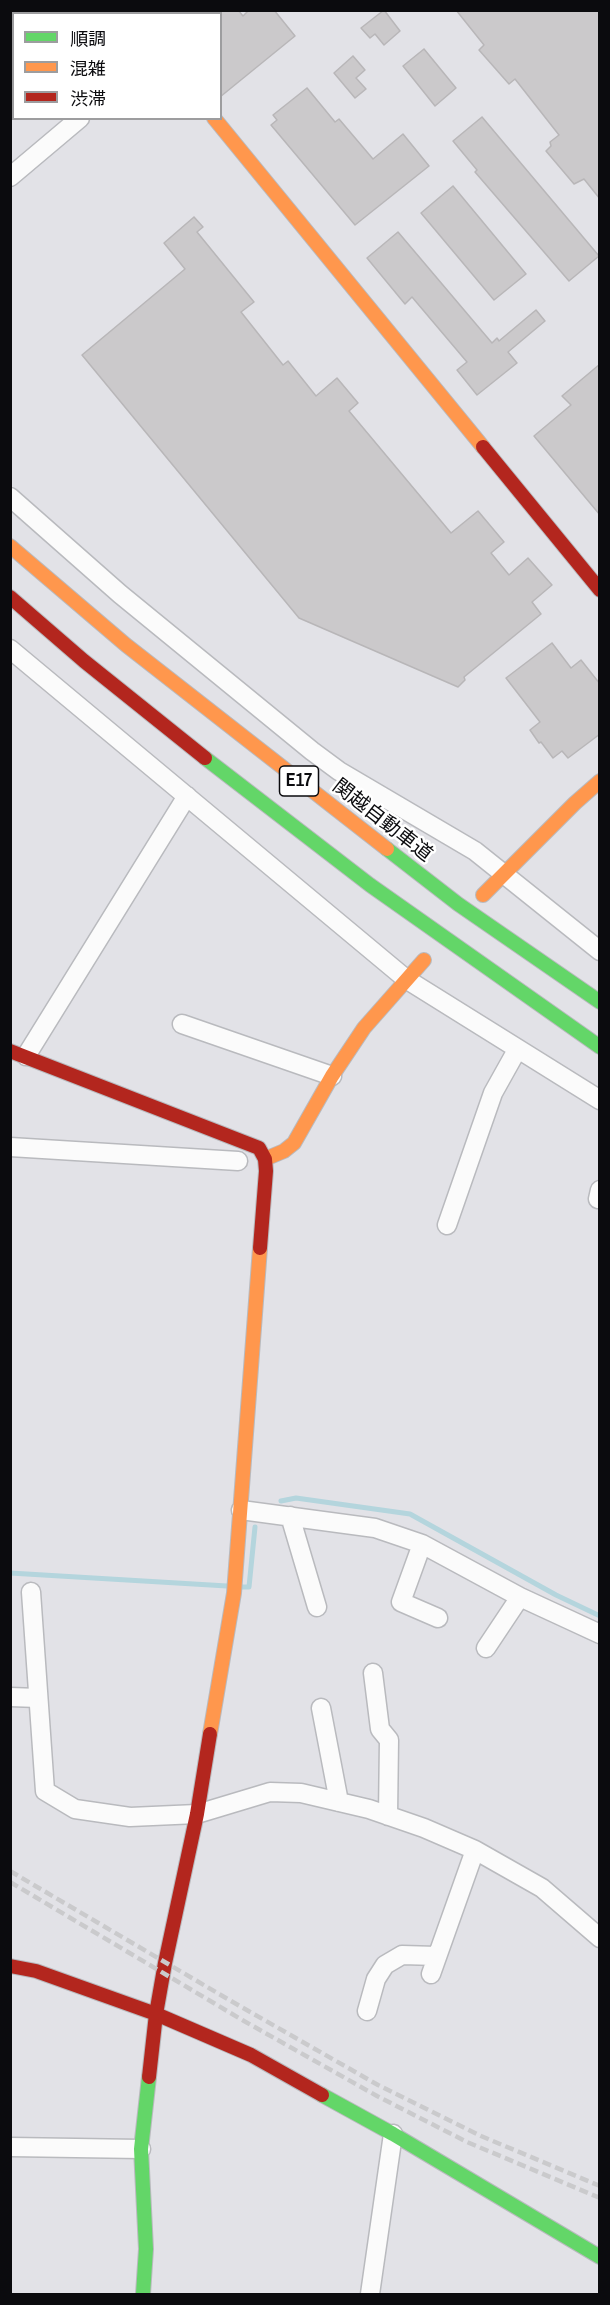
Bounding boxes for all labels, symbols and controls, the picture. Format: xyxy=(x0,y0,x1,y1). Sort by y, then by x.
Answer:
legend xyxy=(12,12,222,120)
text: 順調 xyxy=(70,26,106,51)
text: 混雑 xyxy=(70,56,106,81)
text: 渋滞 xyxy=(70,86,106,111)
road number: E17 xyxy=(280,766,318,796)
street label: 関越自動車道 xyxy=(327,775,437,867)

